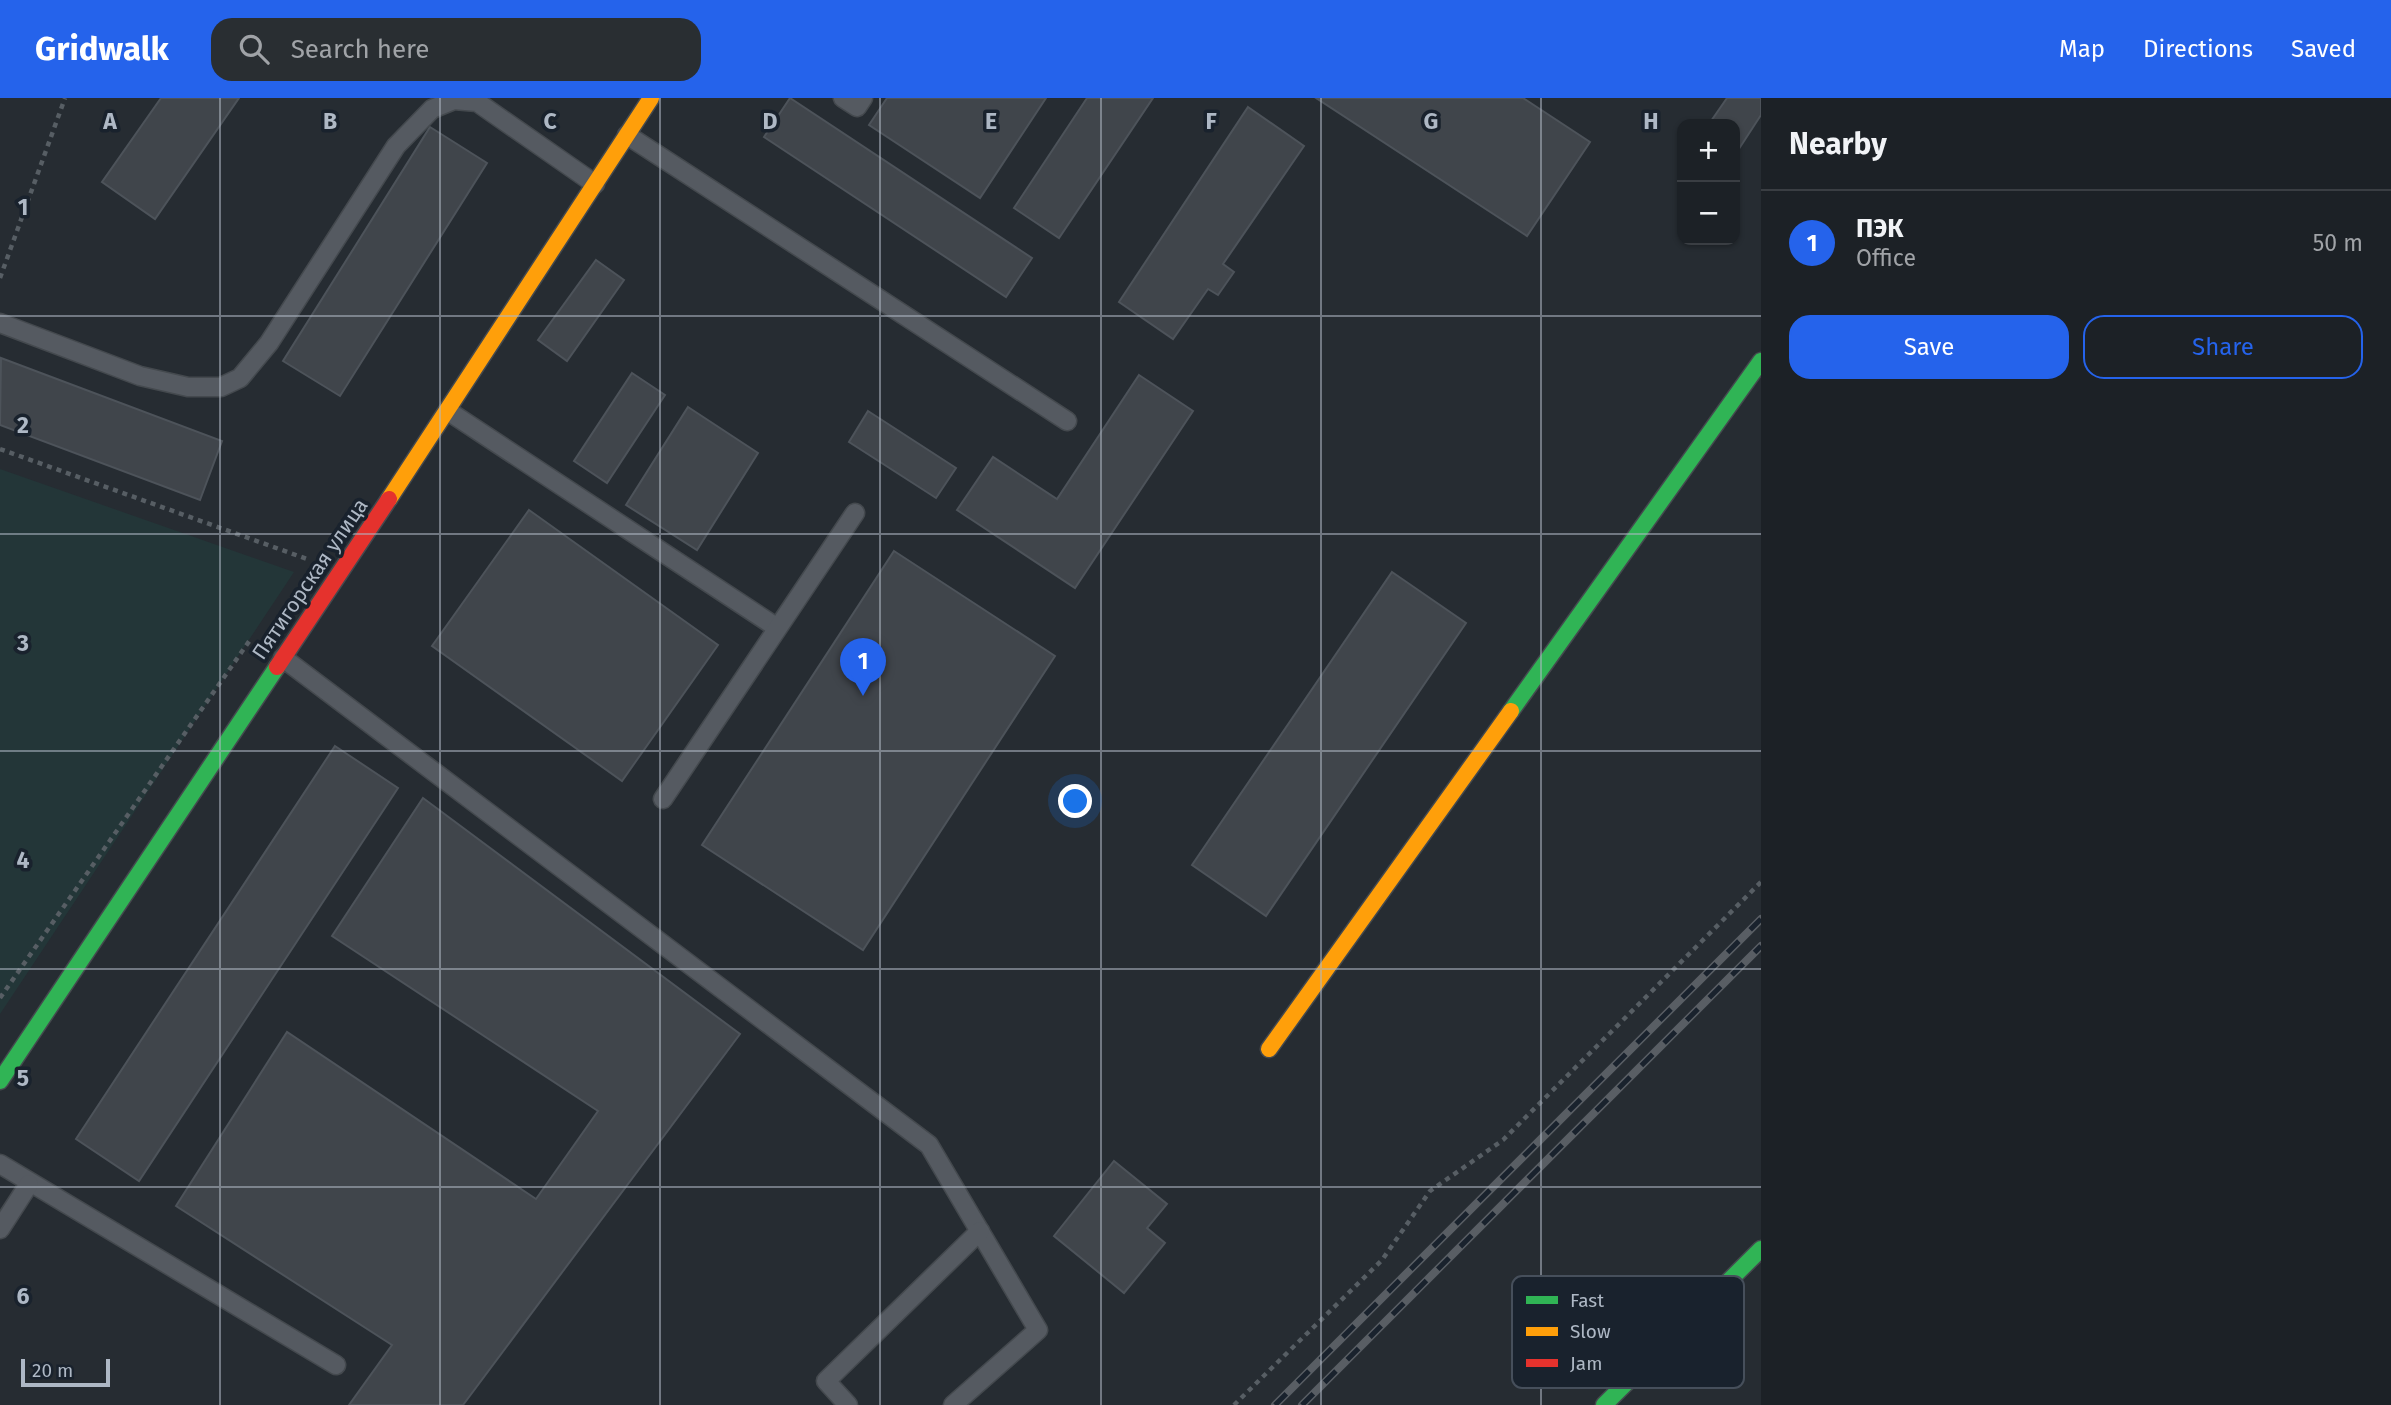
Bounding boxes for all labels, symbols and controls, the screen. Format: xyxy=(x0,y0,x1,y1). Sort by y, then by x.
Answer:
search box xyxy=(211,18,701,81)
text: Gridwalk xyxy=(35,29,169,69)
icon: search xyxy=(235,30,273,68)
text: Search here xyxy=(291,34,430,65)
text: Map xyxy=(2059,35,2105,63)
text: Directions xyxy=(2143,35,2253,63)
text: Saved xyxy=(2291,35,2356,63)
text: A xyxy=(102,107,117,135)
text: B xyxy=(323,107,337,135)
text: C xyxy=(543,107,557,135)
text: D xyxy=(763,107,778,135)
text: E xyxy=(985,107,997,135)
text: F xyxy=(1205,107,1217,135)
text: G xyxy=(1424,107,1438,135)
text: H xyxy=(1643,107,1659,135)
map controls xyxy=(1677,119,1740,245)
button: + xyxy=(1677,119,1740,182)
text: Nearby xyxy=(1789,126,1887,162)
button: − xyxy=(1677,182,1740,245)
text: 1 xyxy=(18,193,28,221)
text: ПЭК xyxy=(1856,213,1904,244)
text: 1 xyxy=(1807,229,1817,257)
text: 50 m xyxy=(2313,229,2363,257)
text: Office xyxy=(1856,244,1916,272)
button: Save xyxy=(1789,315,2069,379)
button: Share xyxy=(2083,315,2363,379)
text: 2 xyxy=(17,411,29,439)
street label: Пятигорская улица xyxy=(246,493,374,665)
text: 3 xyxy=(16,629,29,657)
pin: 1 xyxy=(840,638,886,696)
your location xyxy=(1058,784,1092,818)
text: 4 xyxy=(17,846,30,874)
text: 5 xyxy=(17,1064,29,1092)
legend xyxy=(1512,1276,1744,1388)
text: 6 xyxy=(17,1282,30,1310)
text: Fast xyxy=(1570,1289,1604,1312)
text: Slow xyxy=(1570,1320,1611,1343)
text: Jam xyxy=(1570,1352,1602,1375)
scale bar xyxy=(21,1356,110,1388)
text: 20 m xyxy=(32,1359,73,1382)

